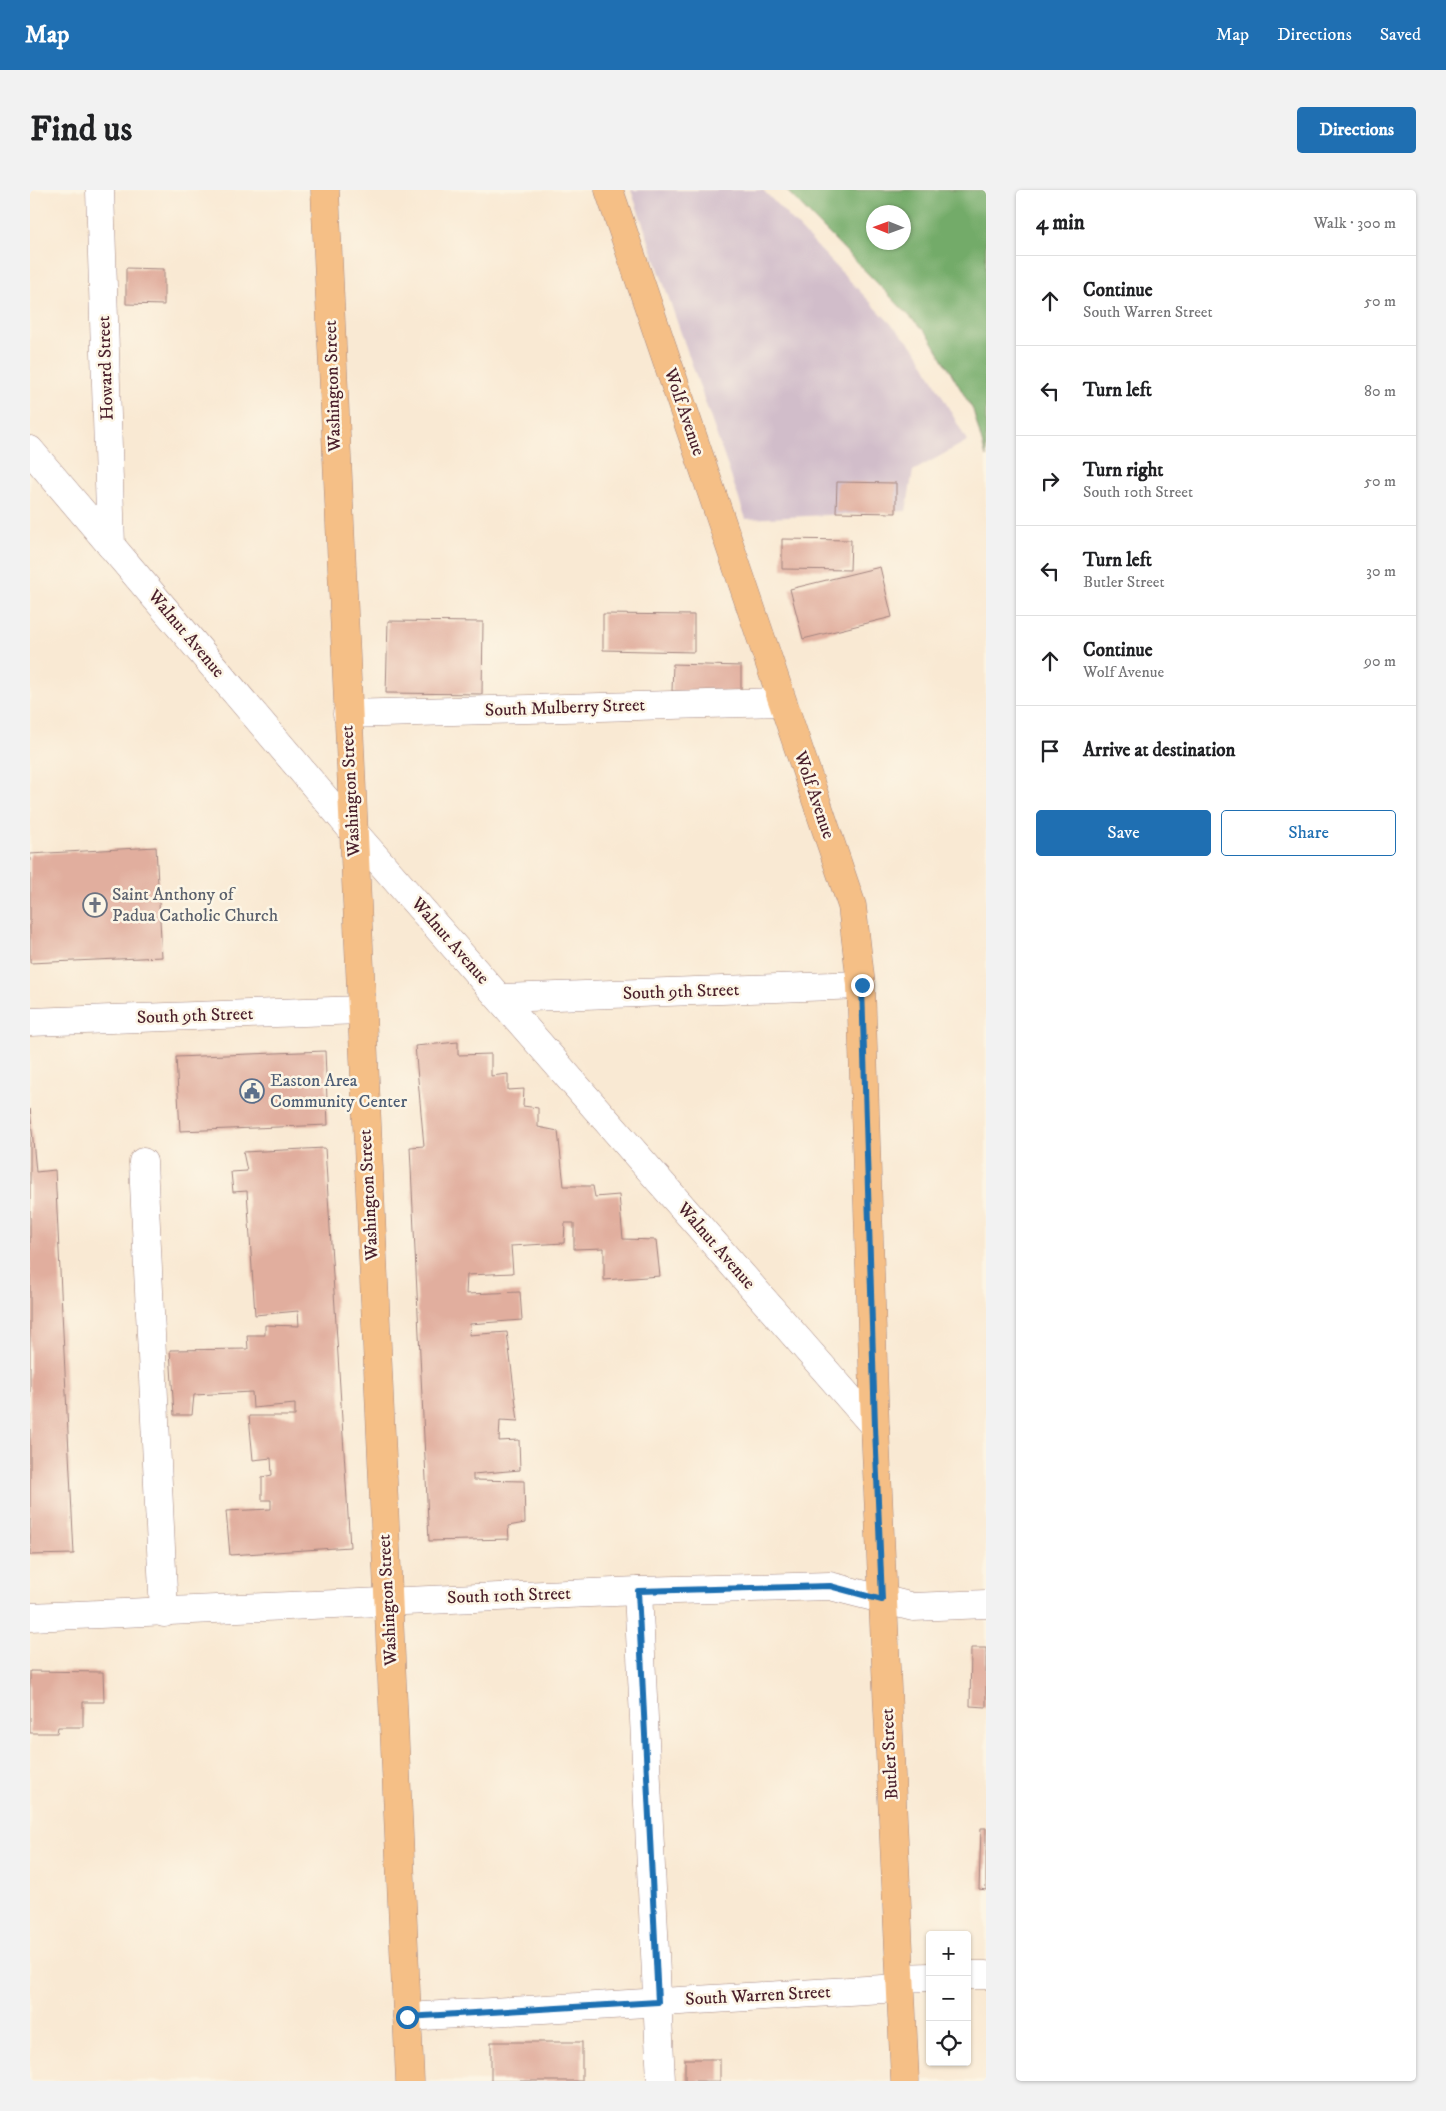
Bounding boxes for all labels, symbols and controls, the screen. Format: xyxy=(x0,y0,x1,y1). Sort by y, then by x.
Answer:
text: Map xyxy=(25,20,69,50)
text: Map xyxy=(1216,24,1249,46)
text: Directions xyxy=(1277,24,1352,46)
text: Saved xyxy=(1380,24,1421,46)
button: Directions xyxy=(1297,107,1416,153)
text: Find us xyxy=(30,108,132,152)
north arrow xyxy=(866,205,911,250)
text: 4 min xyxy=(1036,210,1085,236)
text: Walk · 300 m xyxy=(1313,213,1396,233)
text: Continue xyxy=(1083,279,1153,302)
icon: ahead xyxy=(1036,287,1064,315)
text: 50 m xyxy=(1364,291,1396,311)
text: South Warren Street xyxy=(1083,302,1213,322)
street label: Howard Street xyxy=(93,315,119,421)
street label: Washington Street xyxy=(320,320,346,453)
street label: Wolf Avenue xyxy=(658,364,709,459)
icon: left xyxy=(1036,377,1064,405)
text: Turn left xyxy=(1083,379,1152,402)
text: 80 m xyxy=(1364,381,1396,401)
text: Turn right xyxy=(1083,459,1163,482)
icon: right xyxy=(1036,467,1064,495)
text: 50 m xyxy=(1364,471,1396,491)
text: South 10th Street xyxy=(1083,482,1193,502)
text: Turn left xyxy=(1083,549,1152,572)
icon: left xyxy=(1036,557,1064,585)
text: 30 m xyxy=(1366,561,1396,581)
text: Butler Street xyxy=(1083,572,1165,592)
street label: Walnut Avenue xyxy=(142,585,229,682)
text: Continue xyxy=(1083,639,1153,662)
icon: ahead xyxy=(1036,647,1064,675)
text: 90 m xyxy=(1364,651,1396,671)
text: Wolf Avenue xyxy=(1083,662,1164,682)
street label: South Mulberry Street xyxy=(484,694,646,722)
street label: Washington Street xyxy=(337,724,365,858)
icon: arrive xyxy=(1036,737,1064,765)
text: Arrive at destination xyxy=(1083,739,1235,762)
street label: Wolf Avenue xyxy=(788,747,839,842)
button: Save xyxy=(1036,810,1211,856)
button: Share xyxy=(1221,810,1396,856)
place label: Saint Anthony of Padua Catholic Church xyxy=(112,884,279,927)
church icon: Saint Anthony of Padua Catholic Church xyxy=(82,892,108,918)
street label: Walnut Avenue xyxy=(406,892,494,989)
route end xyxy=(851,974,874,997)
street label: South 9th Street xyxy=(622,979,740,1005)
street label: South 9th Street xyxy=(136,1003,254,1029)
place label: Easton Area Community Center xyxy=(270,1070,407,1113)
public building icon: Easton Area Community Center xyxy=(239,1078,265,1104)
street label: Washington Street xyxy=(355,1128,383,1262)
street label: Walnut Avenue xyxy=(672,1197,760,1294)
street label: Washington Street xyxy=(374,1533,402,1667)
street label: South 10th Street xyxy=(447,1583,571,1609)
street label: Butler Street xyxy=(877,1707,903,1800)
map controls xyxy=(926,1931,971,2066)
button: + xyxy=(926,1931,971,1976)
button: − xyxy=(926,1976,971,2021)
street label: South Warren Street xyxy=(685,1981,832,2011)
route start xyxy=(396,2006,419,2029)
button: locate xyxy=(926,2021,971,2066)

